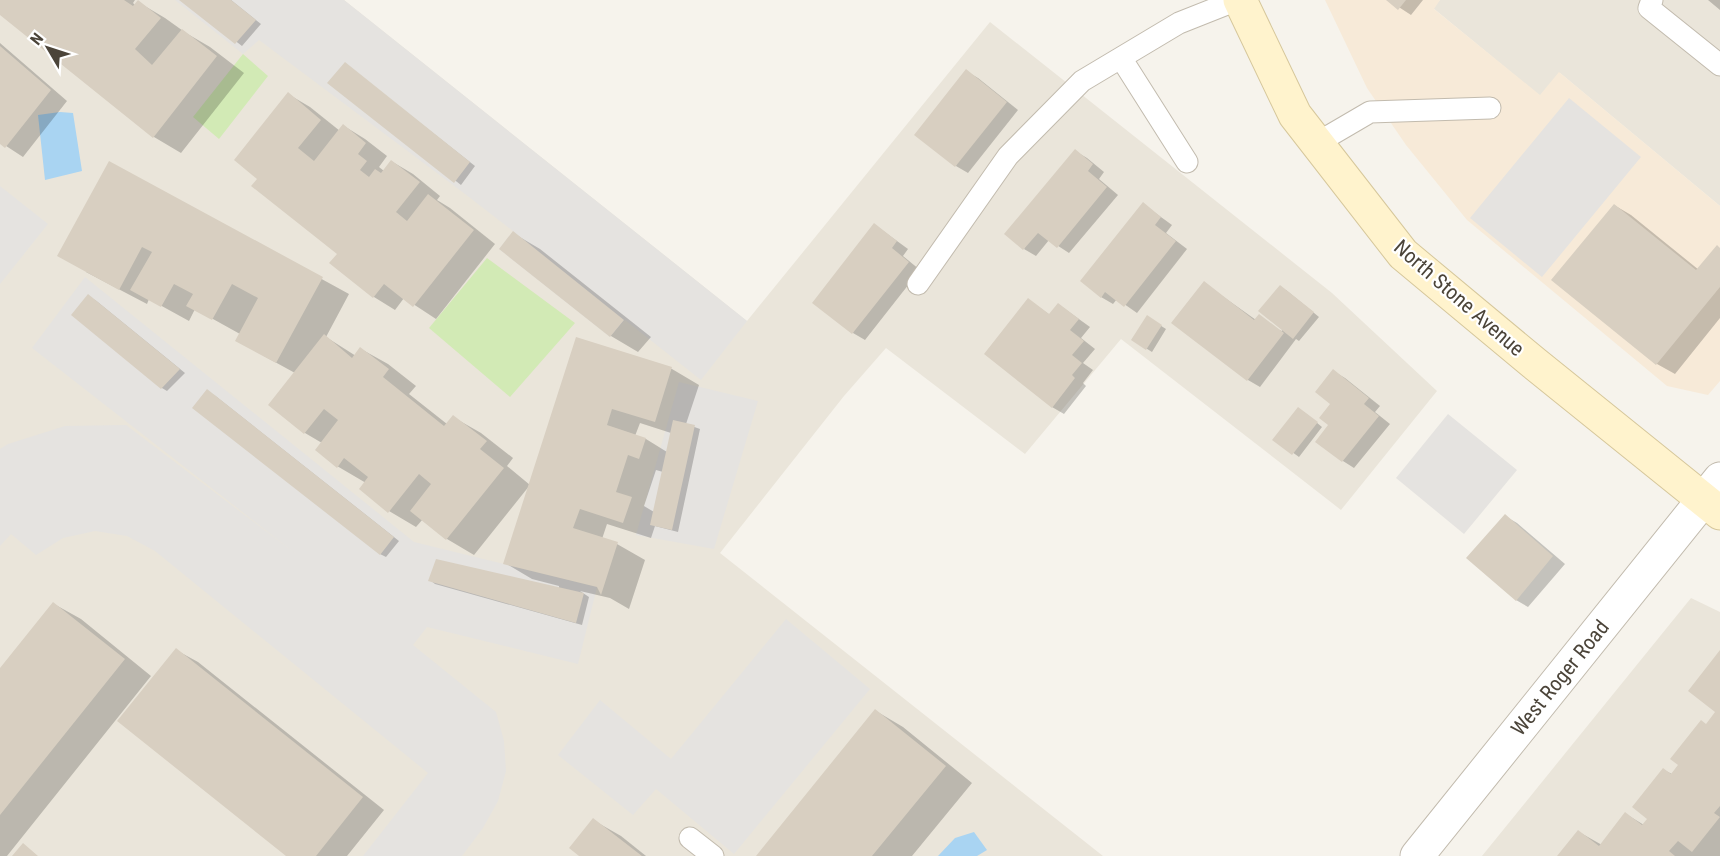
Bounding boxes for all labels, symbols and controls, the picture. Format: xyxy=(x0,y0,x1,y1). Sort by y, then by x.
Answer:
north arrow xyxy=(18,18,78,78)
text: N xyxy=(26,29,47,49)
street label: North Stone Avenue xyxy=(1389,235,1529,361)
street label: West Roger Road xyxy=(1506,616,1614,740)

